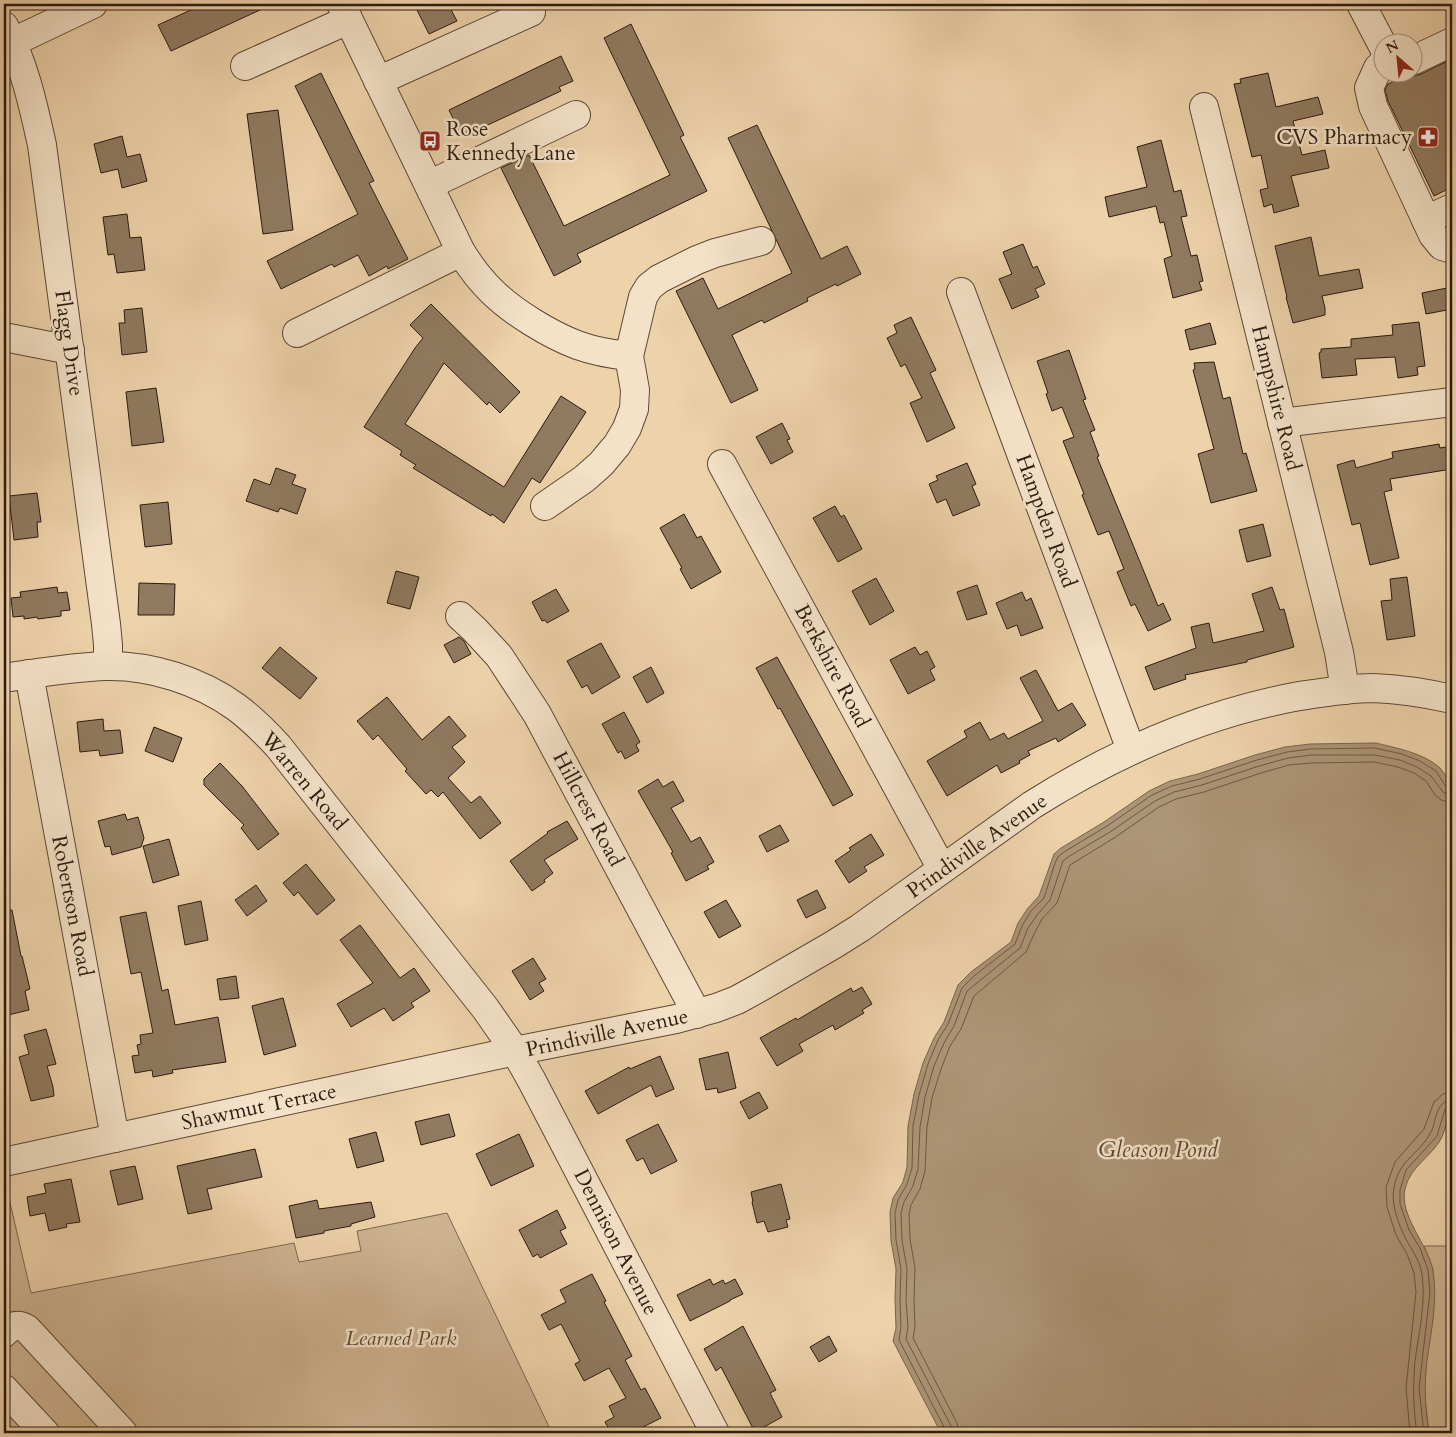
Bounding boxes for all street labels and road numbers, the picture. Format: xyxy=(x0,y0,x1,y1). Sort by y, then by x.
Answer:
street label: Flagg Drive xyxy=(47,288,91,398)
street label: Hampshire Road xyxy=(1244,322,1308,474)
street label: Hampden Road xyxy=(1008,450,1084,592)
street label: Berkshire Road xyxy=(787,599,877,733)
street label: Warren Road xyxy=(253,725,354,837)
street label: Hillcrest Road xyxy=(546,746,630,872)
street label: Prindiville Avenue xyxy=(901,787,1053,905)
street label: Robertson Road xyxy=(44,833,100,979)
street label: Prindiville Avenue xyxy=(523,1002,691,1064)
street label: Shawmut Terrace xyxy=(179,1076,339,1138)
street label: Dennison Avenue xyxy=(567,1164,665,1320)

